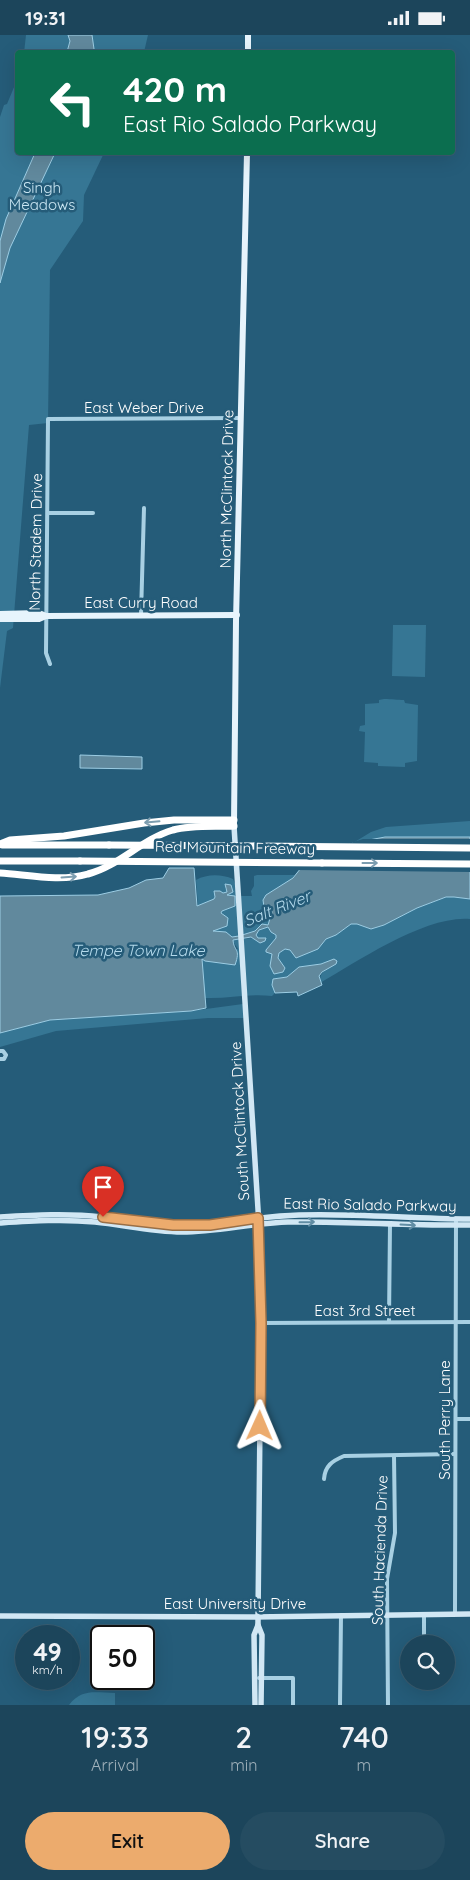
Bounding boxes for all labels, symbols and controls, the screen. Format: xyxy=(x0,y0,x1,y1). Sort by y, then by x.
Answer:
text: 19:31 xyxy=(25,6,66,30)
text: 420 m xyxy=(123,67,227,111)
icon: left xyxy=(40,70,105,135)
text: East Rio Salado Parkway xyxy=(123,110,377,138)
park label: Singh Meadows xyxy=(9,178,75,214)
street label: East Weber Drive xyxy=(84,398,204,417)
street label: North McClintock Drive xyxy=(216,409,237,569)
street label: North Stadem Drive xyxy=(25,473,46,611)
street label: East Curry Road xyxy=(84,593,198,612)
one-way arrow xyxy=(144,818,160,827)
street label: Red Mountain Freeway xyxy=(155,837,315,858)
one-way arrow xyxy=(362,859,378,868)
one-way arrow xyxy=(60,872,76,882)
water label: Salt River xyxy=(241,885,315,930)
water label: Tempe Town Lake xyxy=(72,940,205,960)
street label: South McClintock Drive xyxy=(226,1041,253,1201)
pin xyxy=(82,1166,124,1217)
icon: arrive xyxy=(89,1173,117,1201)
street label: East Rio Salado Parkway xyxy=(283,1193,457,1216)
one-way arrow xyxy=(299,1217,315,1227)
one-way arrow xyxy=(399,1220,415,1230)
street label: East 3rd Street xyxy=(314,1301,416,1320)
street label: South Perry Lane xyxy=(435,1360,454,1480)
position arrow xyxy=(233,1399,285,1451)
street label: South Hacienda Drive xyxy=(367,1475,392,1625)
street label: East University Drive xyxy=(164,1594,306,1613)
speed limit sign: 50 xyxy=(90,1625,155,1690)
map controls xyxy=(400,1635,455,1690)
button: search xyxy=(400,1635,455,1690)
text: 49 xyxy=(33,1636,62,1667)
text: km/h xyxy=(32,1662,63,1677)
text: 19:33 xyxy=(81,1718,149,1756)
text: 2 xyxy=(235,1718,252,1756)
text: 740 xyxy=(339,1718,389,1756)
text: Arrival xyxy=(91,1755,139,1775)
text: min xyxy=(230,1755,257,1775)
text: m xyxy=(356,1755,371,1775)
button: Exit xyxy=(25,1812,230,1870)
button: Share xyxy=(240,1812,445,1870)

